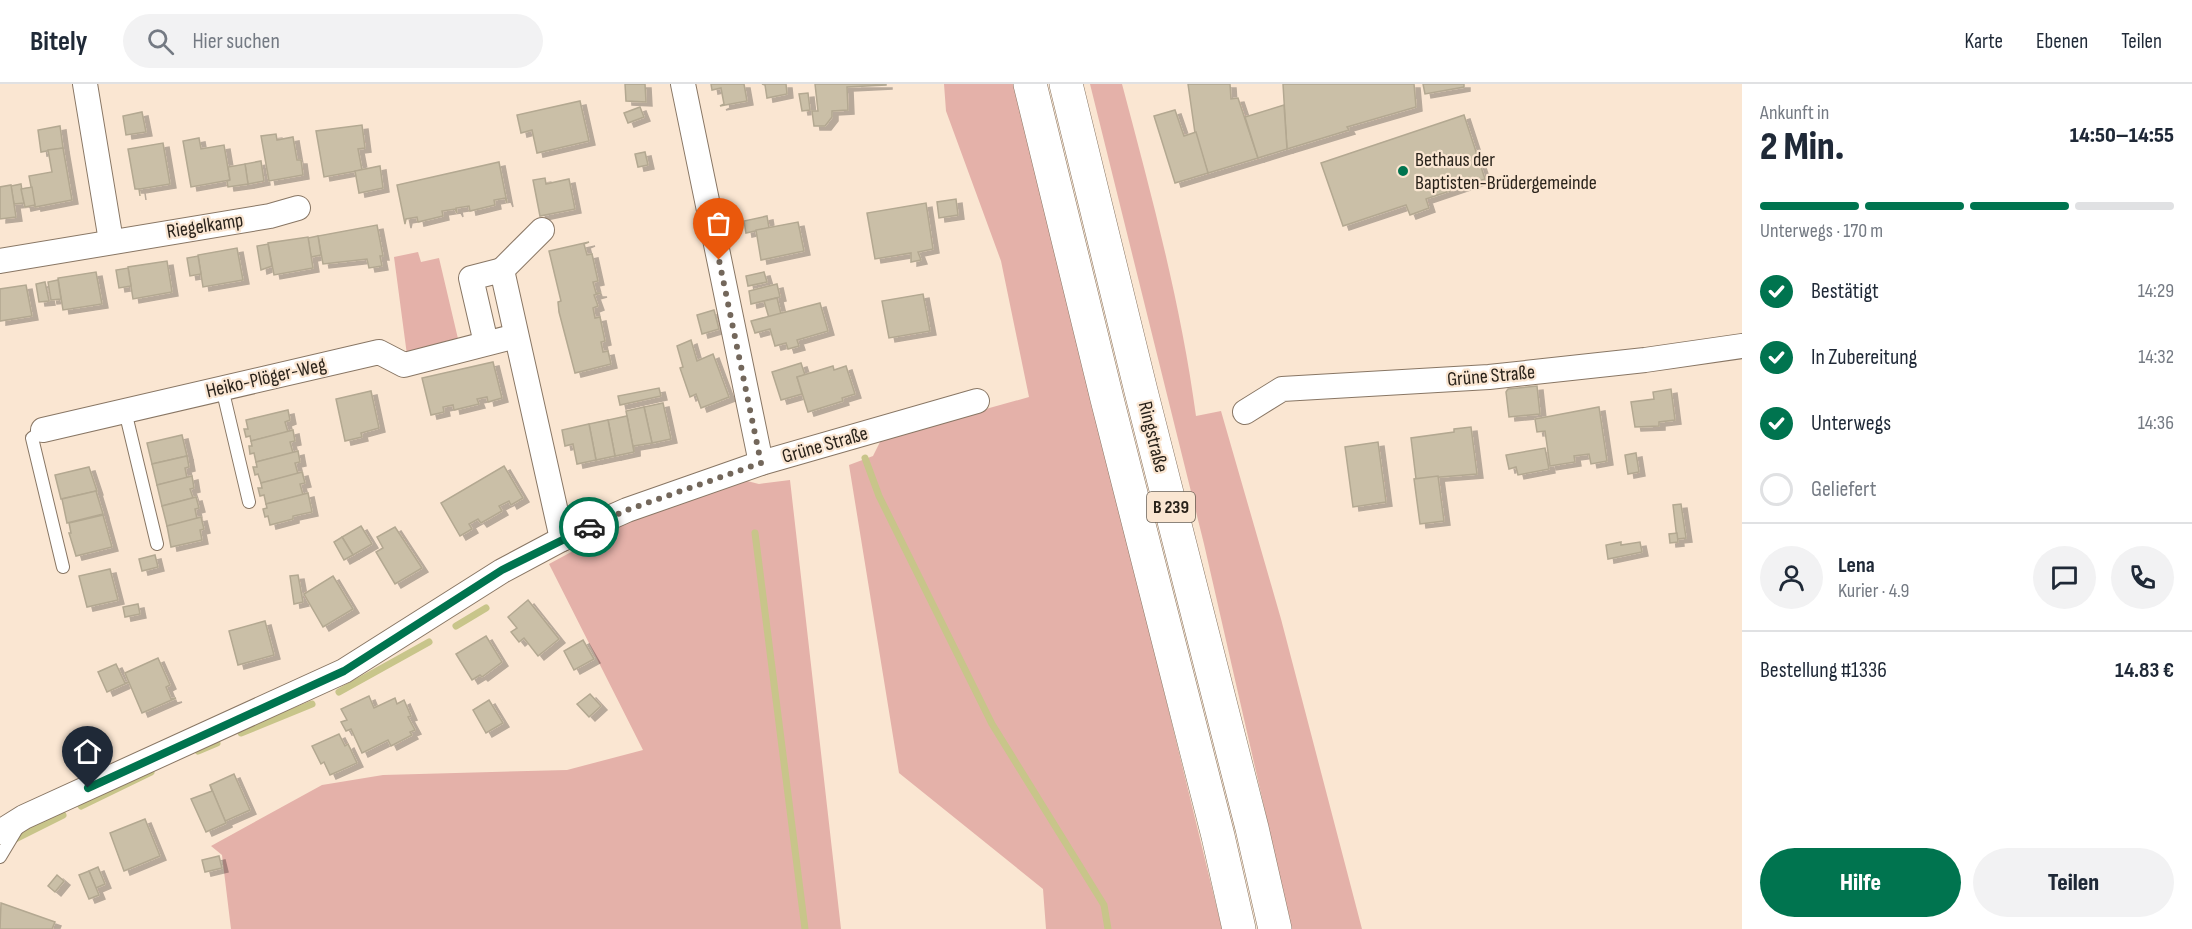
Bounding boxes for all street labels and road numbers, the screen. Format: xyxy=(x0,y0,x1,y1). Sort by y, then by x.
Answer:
street label: Riegelkamp xyxy=(165,208,245,244)
street label: Heiko-Plöger-Weg xyxy=(204,353,328,403)
street label: Grüne Straße xyxy=(1446,360,1536,392)
street label: Ringstraße xyxy=(1133,399,1173,475)
street label: Grüne Straße xyxy=(779,421,871,469)
road number: B 239 xyxy=(1147,492,1195,522)

